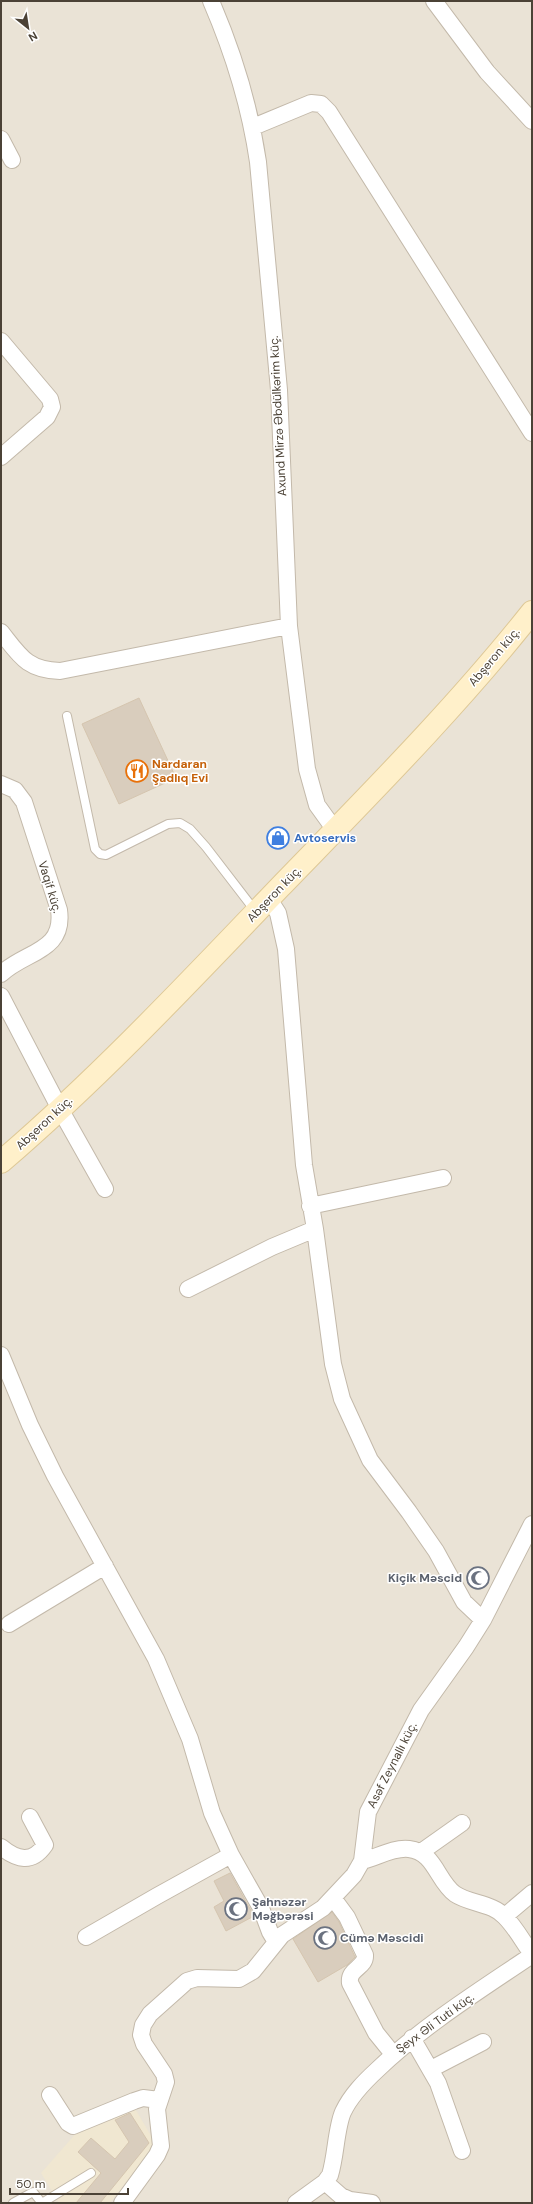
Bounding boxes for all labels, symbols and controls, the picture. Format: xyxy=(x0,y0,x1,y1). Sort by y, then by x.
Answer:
north arrow xyxy=(8,8,48,48)
text: N xyxy=(26,29,40,45)
street label: Axund Mirzə Əbdülkərim küç. xyxy=(266,335,290,497)
street label: Abşeron küç. xyxy=(465,624,523,690)
place label: Nardaran Şadlıq Evi xyxy=(152,756,208,786)
restaurant icon: Nardaran Şadlıq Evi xyxy=(124,758,150,784)
shop icon: Avtoservis xyxy=(265,825,291,851)
place label: Avtoservis xyxy=(294,830,356,846)
street label: Vaqif küç. xyxy=(34,859,66,915)
street label: Abşeron küç. xyxy=(243,863,305,925)
street label: Abşeron küç. xyxy=(12,1093,76,1153)
mosque icon: Kiçik Məscid xyxy=(465,1565,491,1591)
place label: Kiçik Məscid xyxy=(388,1570,462,1586)
street label: Asəf Zeynallı küç. xyxy=(363,1719,421,1811)
place label: Şahnəzər Məğbərəsi xyxy=(252,1894,314,1924)
mosque icon: Şahnəzər Məğbərəsi xyxy=(223,1896,249,1922)
mosque icon: Cümə Məscidi xyxy=(312,1925,338,1951)
place label: Cümə Məscidi xyxy=(340,1930,424,1946)
street label: Şeyx Əli Tuti küç. xyxy=(393,1989,477,2057)
scale bar xyxy=(10,2170,128,2196)
text: 50 m xyxy=(16,2176,45,2192)

